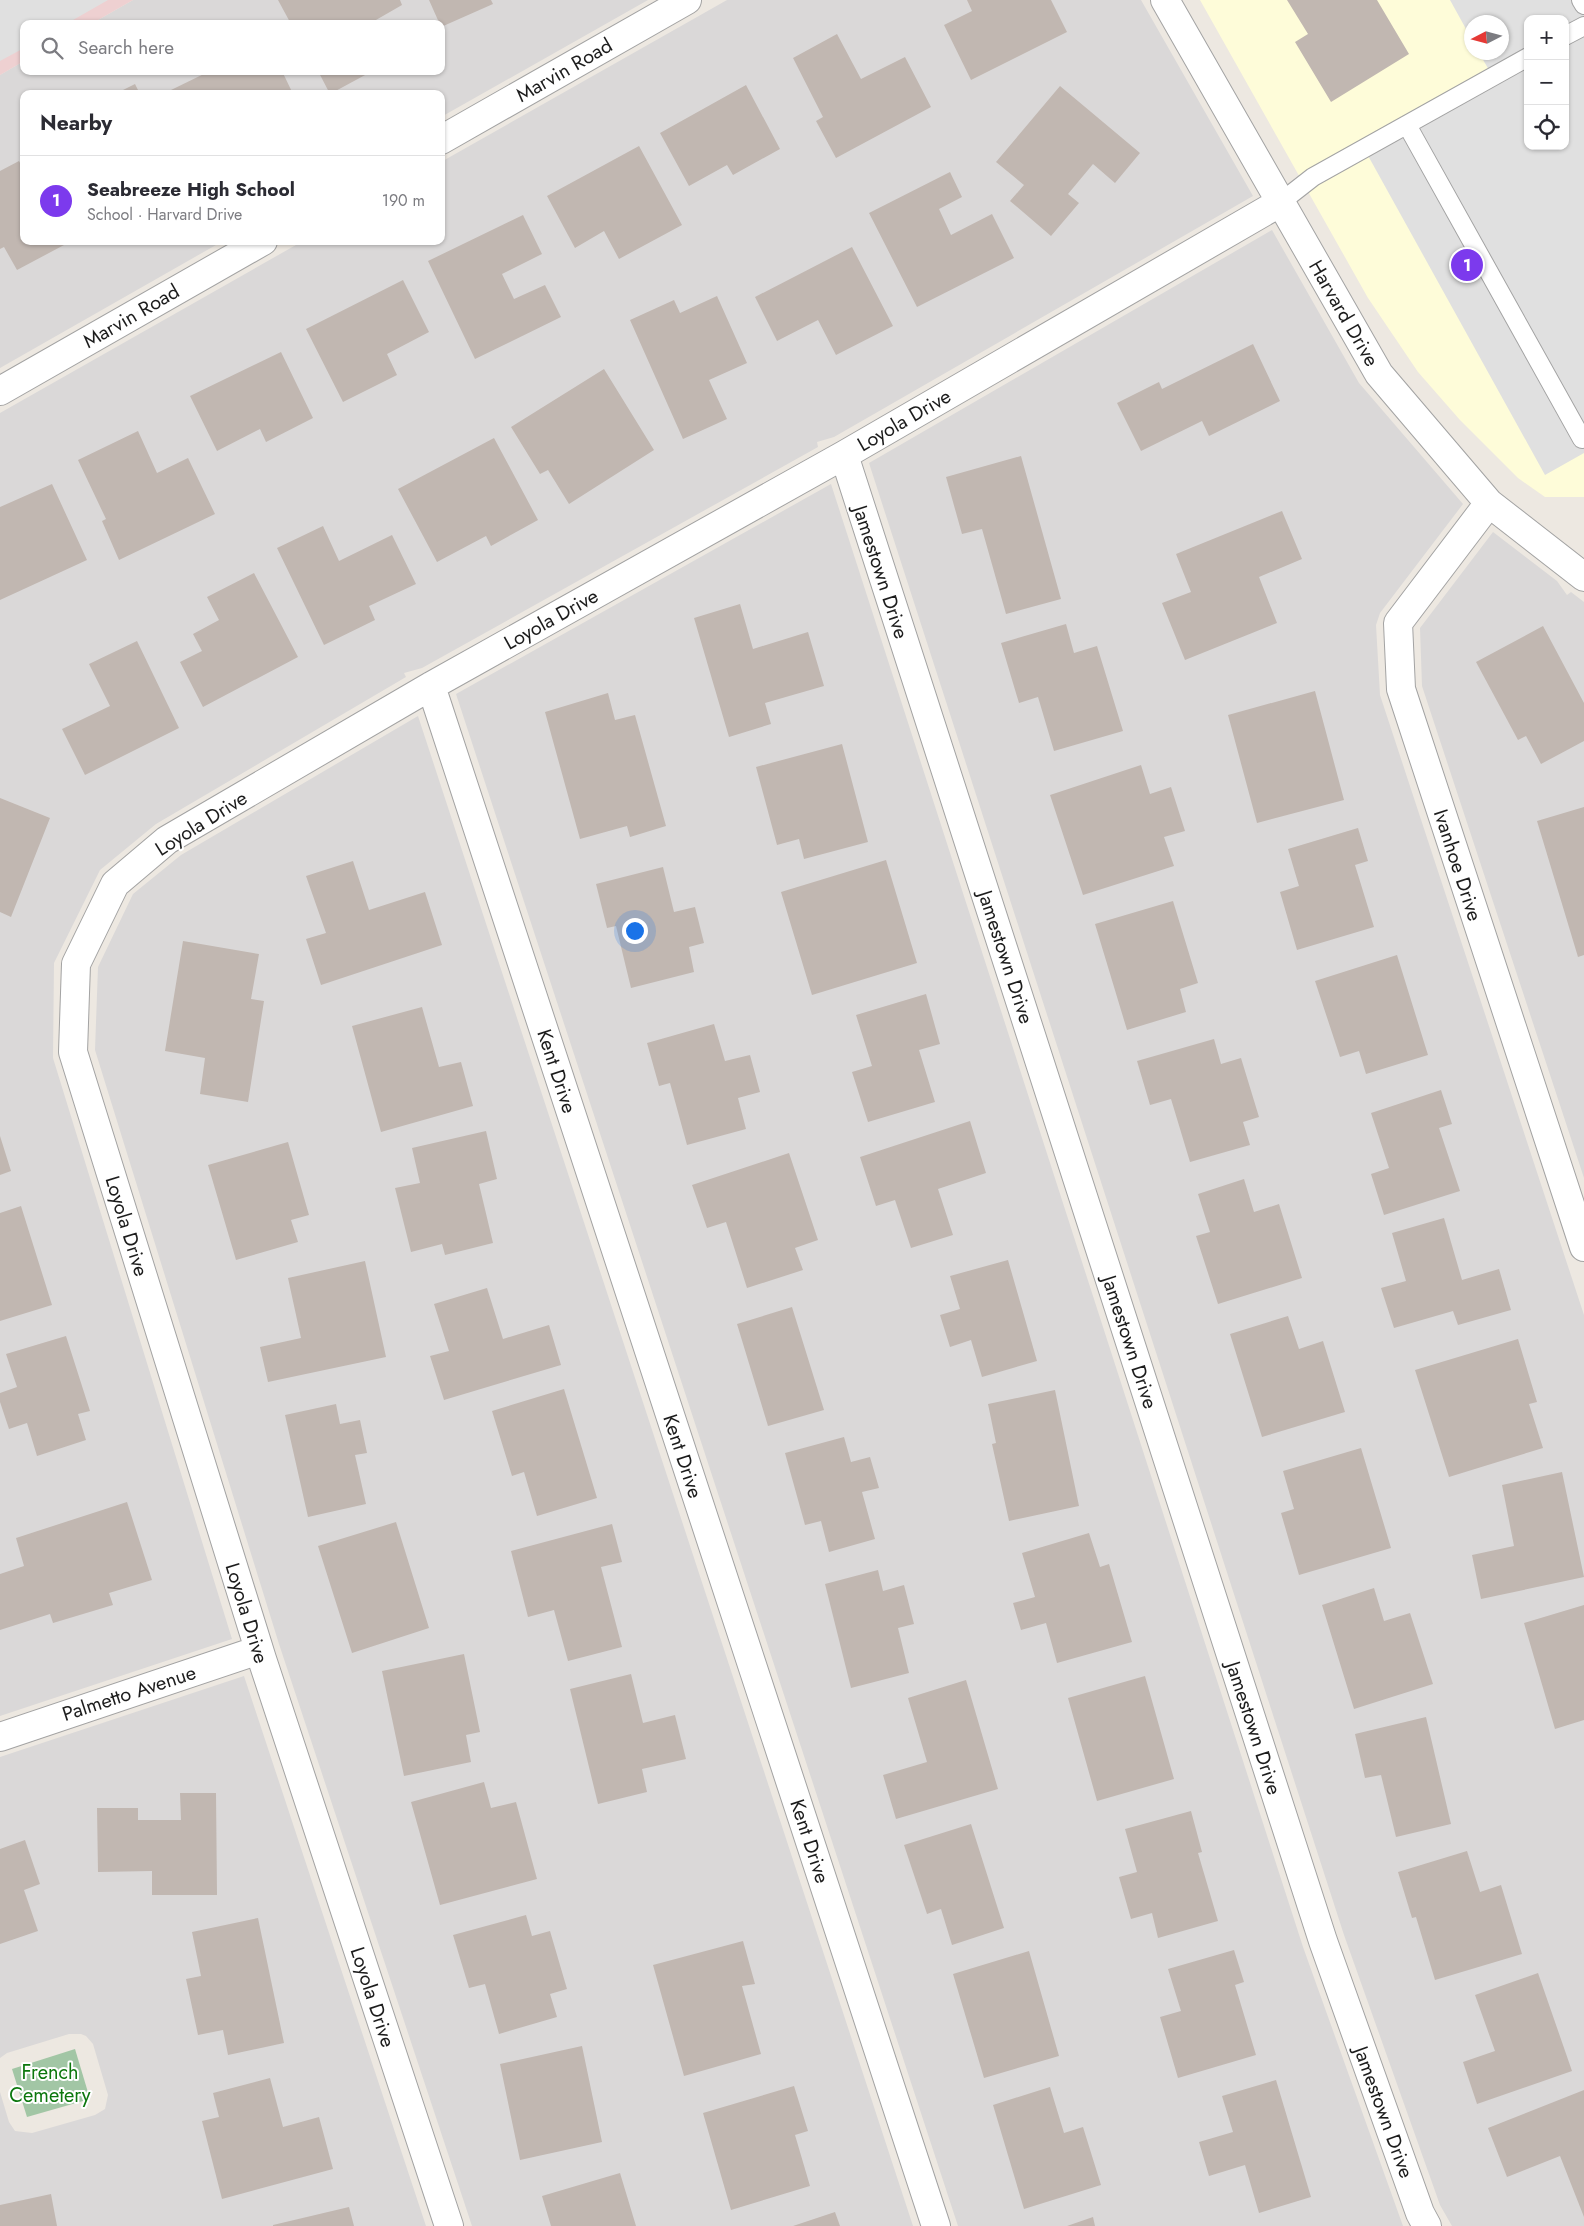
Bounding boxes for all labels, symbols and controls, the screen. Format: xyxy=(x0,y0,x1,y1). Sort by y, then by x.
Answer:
north arrow xyxy=(1464,15,1509,60)
map controls xyxy=(1524,15,1569,150)
button: + xyxy=(1524,15,1569,60)
search box xyxy=(20,20,445,75)
street label: Marvin Road xyxy=(511,31,618,110)
icon: search xyxy=(38,34,66,62)
text: Search here xyxy=(78,34,174,61)
button: − xyxy=(1524,60,1569,105)
button: locate xyxy=(1524,105,1569,150)
text: Nearby xyxy=(40,108,112,138)
text: Seabreeze High School xyxy=(87,176,295,203)
text: 1 xyxy=(52,189,60,212)
text: 190 m xyxy=(382,189,425,212)
text: School · Harvard Drive xyxy=(87,203,242,226)
pin: 1 xyxy=(1451,246,1483,284)
street label: Harvard Drive xyxy=(1301,255,1386,372)
street label: Marvin Road xyxy=(78,277,185,356)
street label: Loyola Drive xyxy=(852,382,956,459)
street label: Jamestown Drive xyxy=(844,499,916,642)
street label: Loyola Drive xyxy=(499,582,604,657)
street label: Loyola Drive xyxy=(150,784,253,863)
street label: Ivanhoe Drive xyxy=(1426,806,1489,925)
street label: Jamestown Drive xyxy=(969,884,1041,1027)
your location xyxy=(622,918,648,944)
street label: Kent Drive xyxy=(529,1025,584,1117)
street label: Loyola Drive xyxy=(97,1172,156,1280)
street label: Jamestown Drive xyxy=(1093,1269,1165,1412)
street label: Kent Drive xyxy=(655,1410,710,1502)
street label: Loyola Drive xyxy=(217,1559,276,1667)
street label: Jamestown Drive xyxy=(1217,1655,1289,1798)
street label: Palmetto Avenue xyxy=(58,1658,200,1729)
street label: Kent Drive xyxy=(782,1795,837,1887)
street label: Loyola Drive xyxy=(343,1943,402,2051)
street label: Jamestown Drive xyxy=(1345,2039,1421,2182)
park label: French Cemetery xyxy=(9,2058,91,2110)

